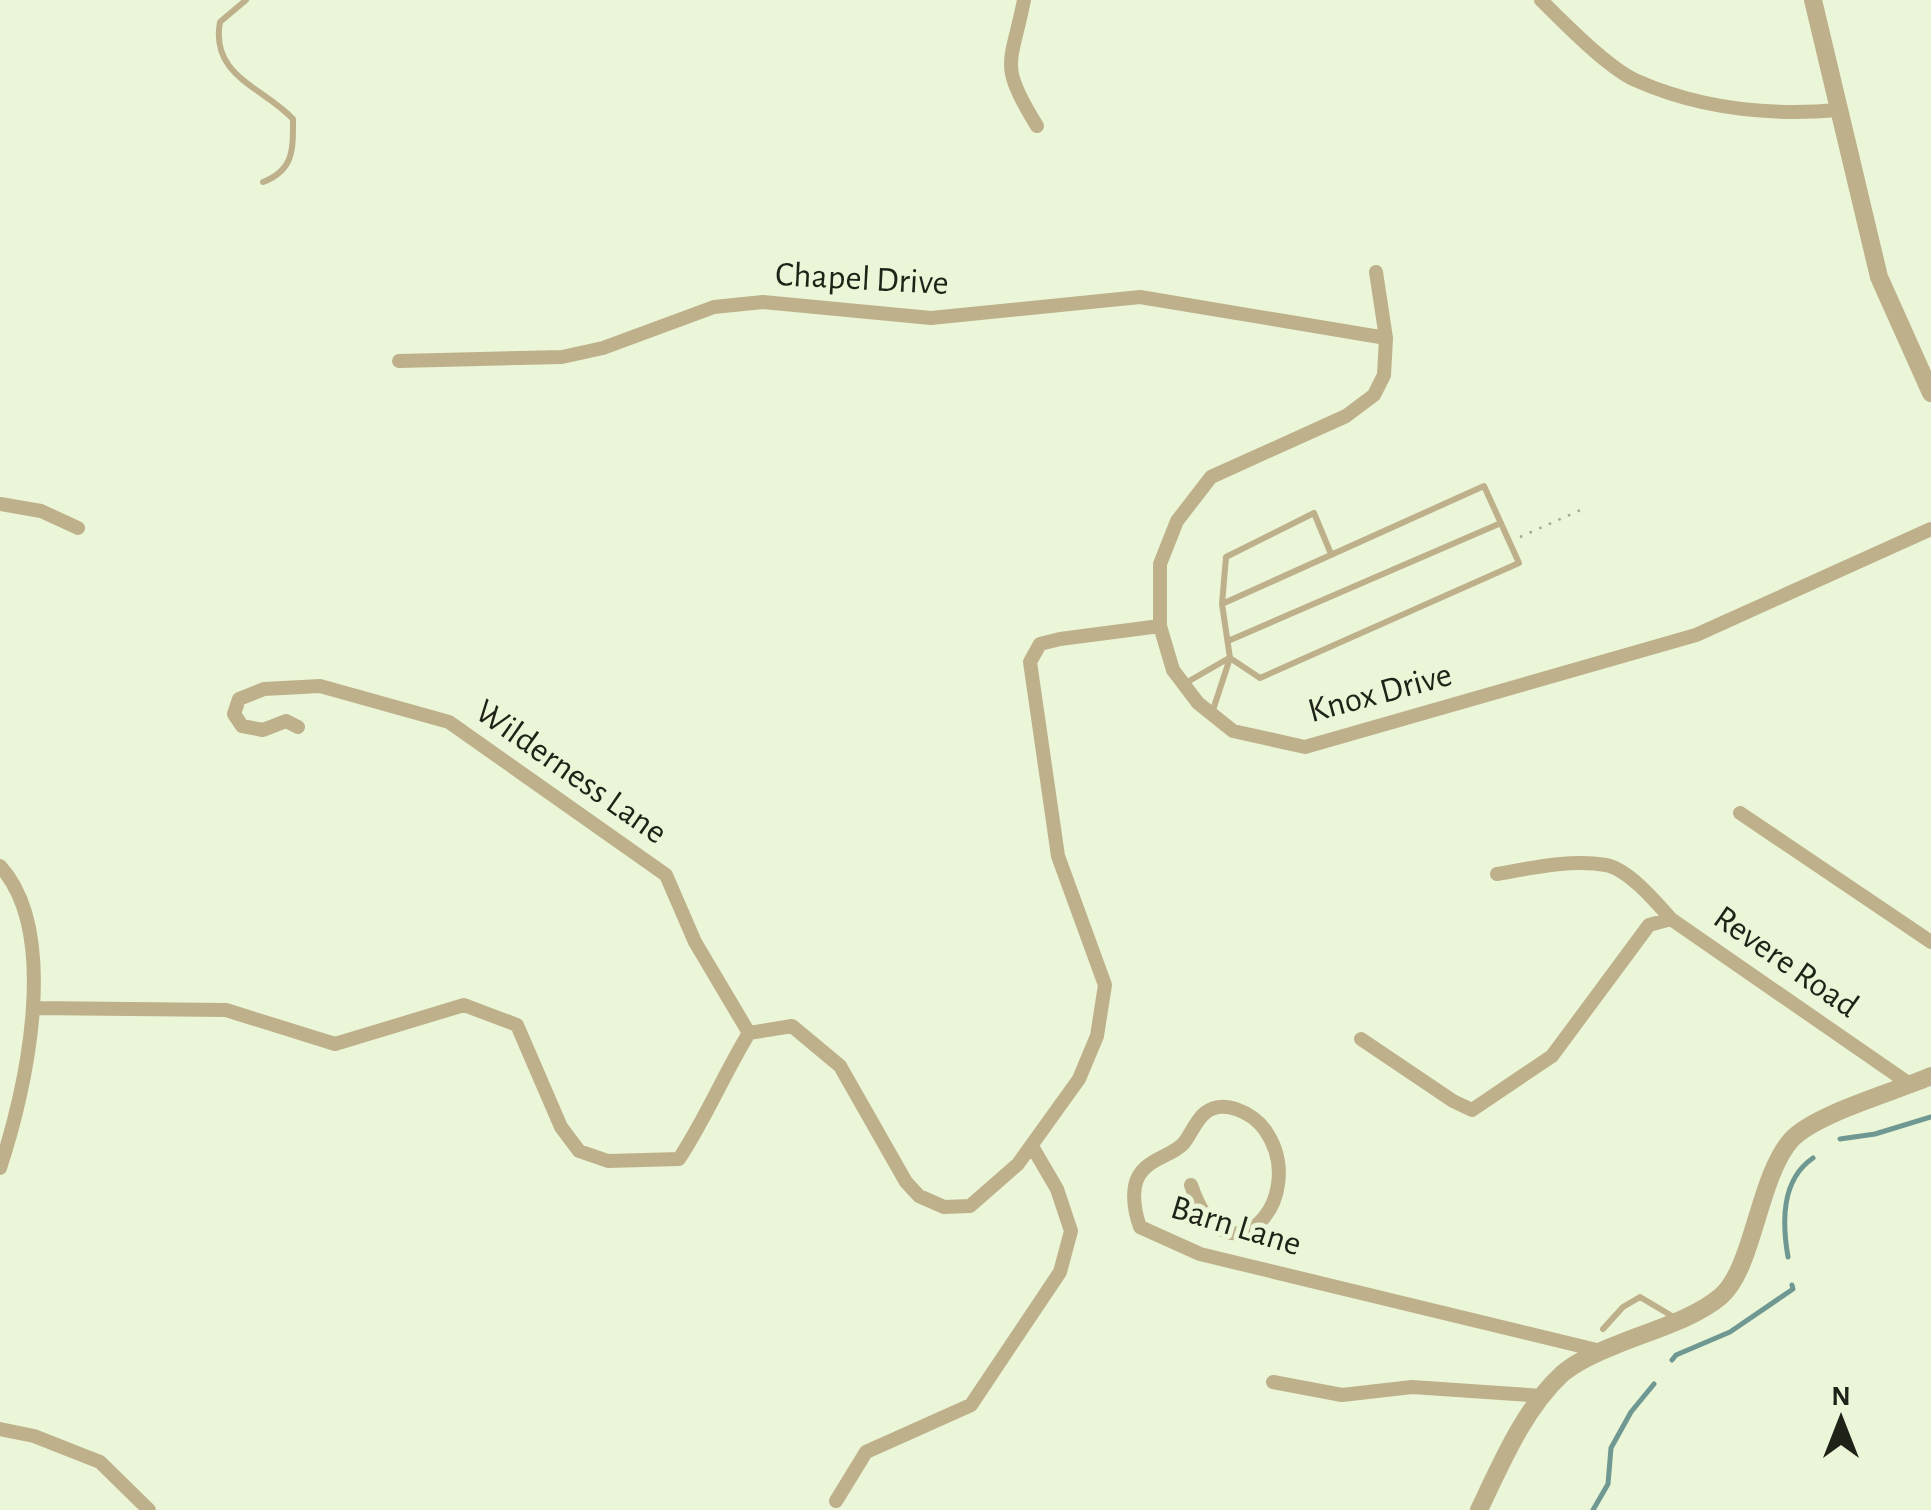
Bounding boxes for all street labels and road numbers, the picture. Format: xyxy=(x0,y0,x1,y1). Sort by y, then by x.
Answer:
street label: Chapel Drive xyxy=(774,257,950,301)
street label: Knox Drive xyxy=(1304,657,1456,729)
street label: Wilderness Lane xyxy=(469,693,673,851)
street label: Revere Road xyxy=(1707,900,1865,1024)
street label: Barn Lane xyxy=(1167,1190,1305,1262)

